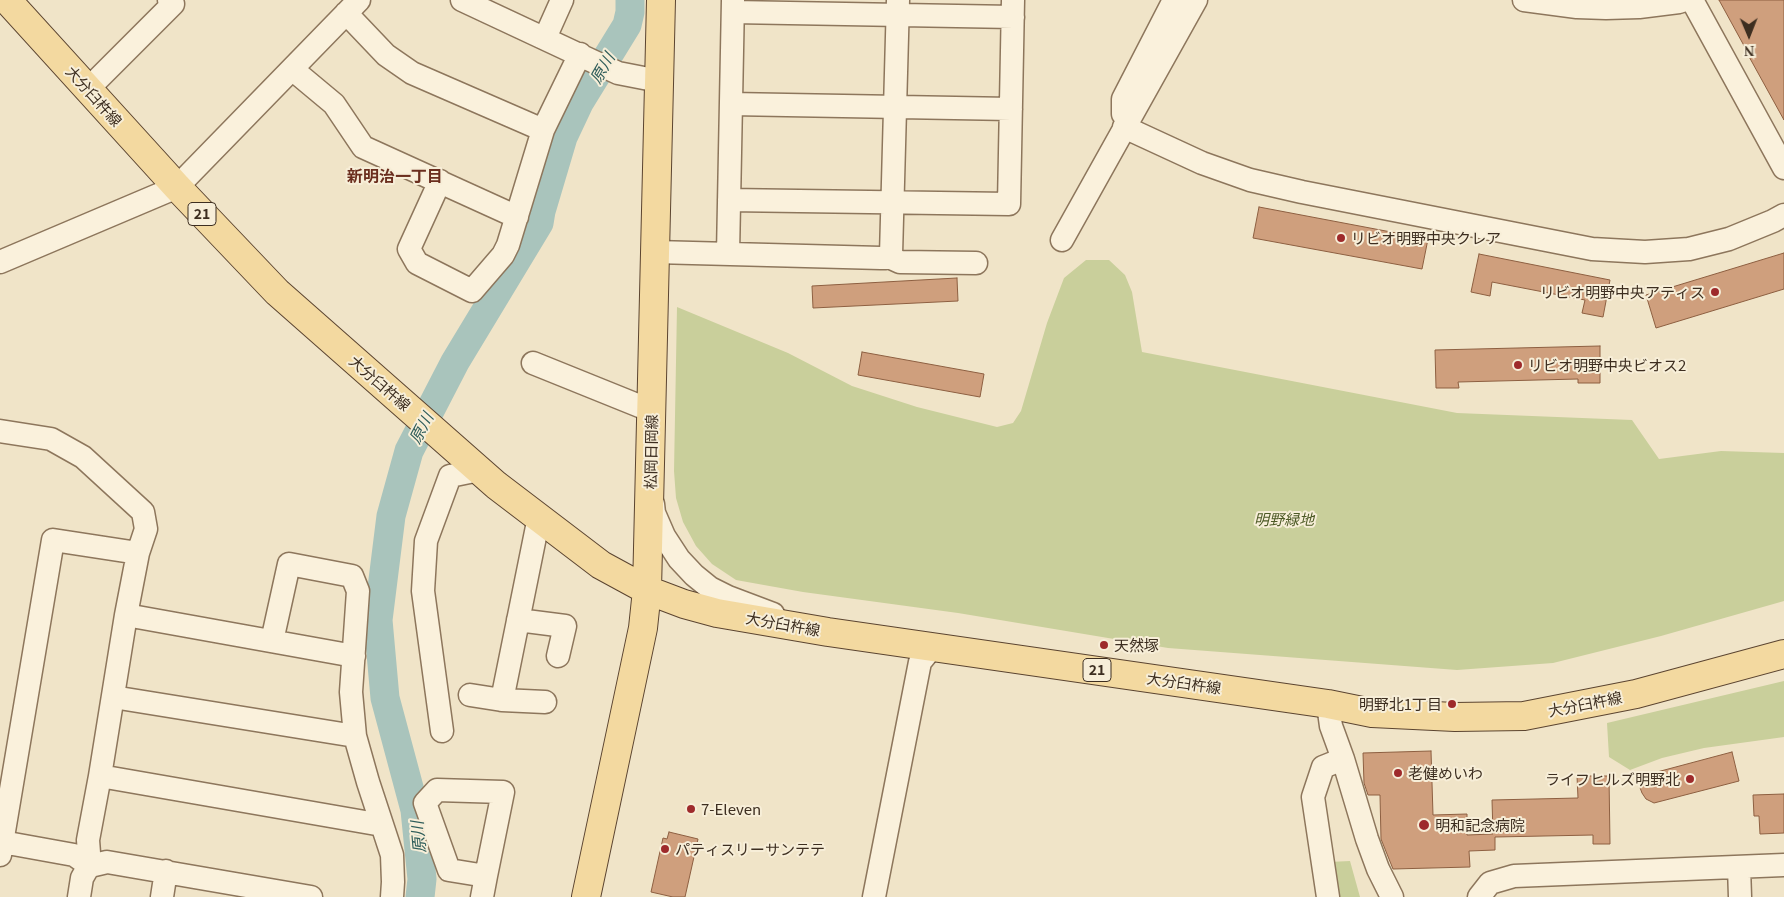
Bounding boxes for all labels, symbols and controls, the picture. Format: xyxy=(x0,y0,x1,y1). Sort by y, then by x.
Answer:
north arrow xyxy=(1724,10,1774,60)
text: N xyxy=(1744,43,1754,58)
water label: 原川 xyxy=(586,49,618,87)
street label: 大分臼杵線 xyxy=(62,62,126,130)
district label: 新明治一丁目 xyxy=(347,166,443,186)
road number: 21 xyxy=(188,202,216,225)
place label: リビオ明野中央クレア xyxy=(1351,229,1501,247)
marker: リビオ明野中央クレア xyxy=(1335,232,1347,244)
place label: リビオ明野中央アティス xyxy=(1540,283,1705,301)
marker: リビオ明野中央アティス xyxy=(1709,286,1721,298)
street label: 大分臼杵線 xyxy=(346,352,414,414)
place label: リビオ明野中央ビオス2 xyxy=(1528,356,1686,374)
marker: リビオ明野中央ビオス2 xyxy=(1512,359,1524,371)
water label: 原川 xyxy=(405,409,437,447)
street label: 松岡日岡線 xyxy=(641,414,661,490)
park label: 明野緑地 xyxy=(1254,510,1314,528)
street label: 大分臼杵線 xyxy=(745,609,821,639)
place label: 天然塚 xyxy=(1114,636,1159,654)
marker: 天然塚 xyxy=(1098,639,1110,651)
road number: 21 xyxy=(1083,658,1111,682)
street label: 大分臼杵線 xyxy=(1146,669,1222,697)
street label: 大分臼杵線 xyxy=(1546,688,1624,720)
place label: 明野北1丁目 xyxy=(1359,695,1442,713)
marker: 明野北1丁目 xyxy=(1446,698,1458,710)
place label: 老健めいわ xyxy=(1408,764,1483,782)
marker: 老健めいわ xyxy=(1392,767,1404,779)
place label: ライフヒルズ明野北 xyxy=(1545,770,1680,788)
marker: ライフヒルズ明野北 xyxy=(1684,773,1696,785)
place label: 7-Eleven xyxy=(701,800,761,818)
marker: 7-Eleven xyxy=(685,803,697,815)
place label: 明和記念病院 xyxy=(1435,816,1525,834)
marker: 明和記念病院 xyxy=(1417,818,1431,832)
water label: 原川 xyxy=(407,820,429,854)
place label: パティスリーサンテテ xyxy=(675,840,825,858)
marker: パティスリーサンテテ xyxy=(659,843,671,855)

